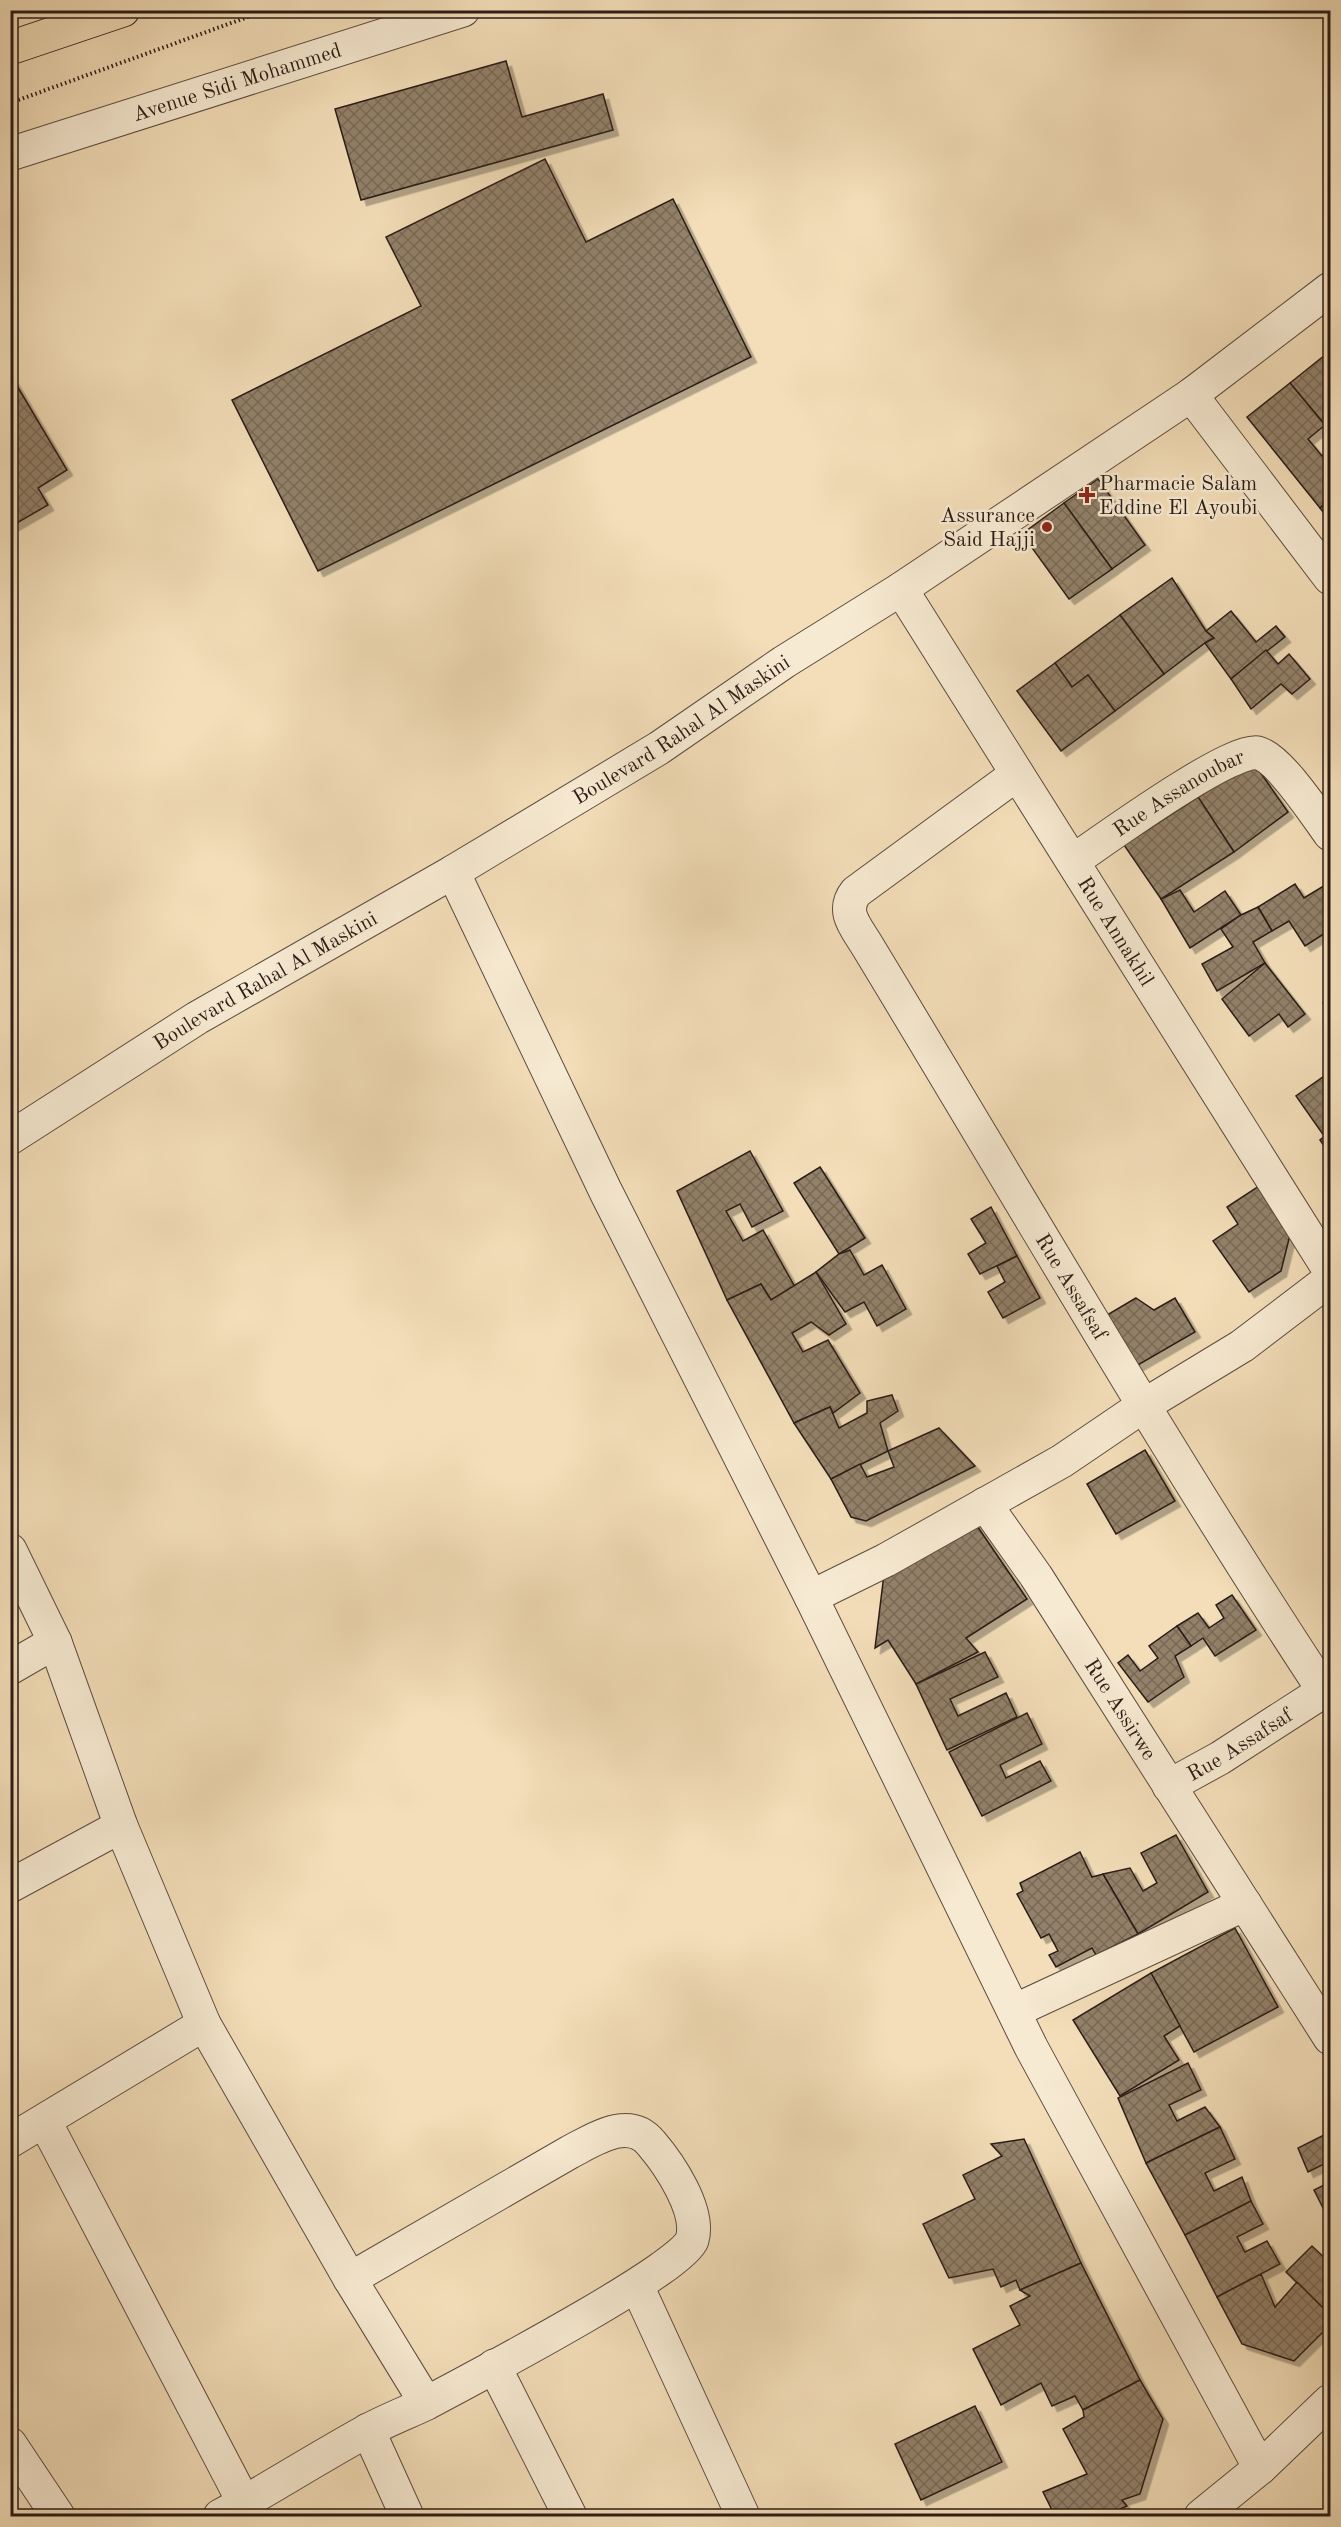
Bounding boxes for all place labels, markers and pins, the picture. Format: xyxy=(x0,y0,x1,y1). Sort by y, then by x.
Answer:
place label: Pharmacie Salam Eddine El Ayoubi xyxy=(1099,474,1257,519)
marker: Pharmacie Salam Eddine El Ayoubi xyxy=(1080,488,1094,502)
place label: Assurance Said Hajji xyxy=(940,506,1035,551)
marker: Assurance Said Hajji xyxy=(1040,520,1054,534)

